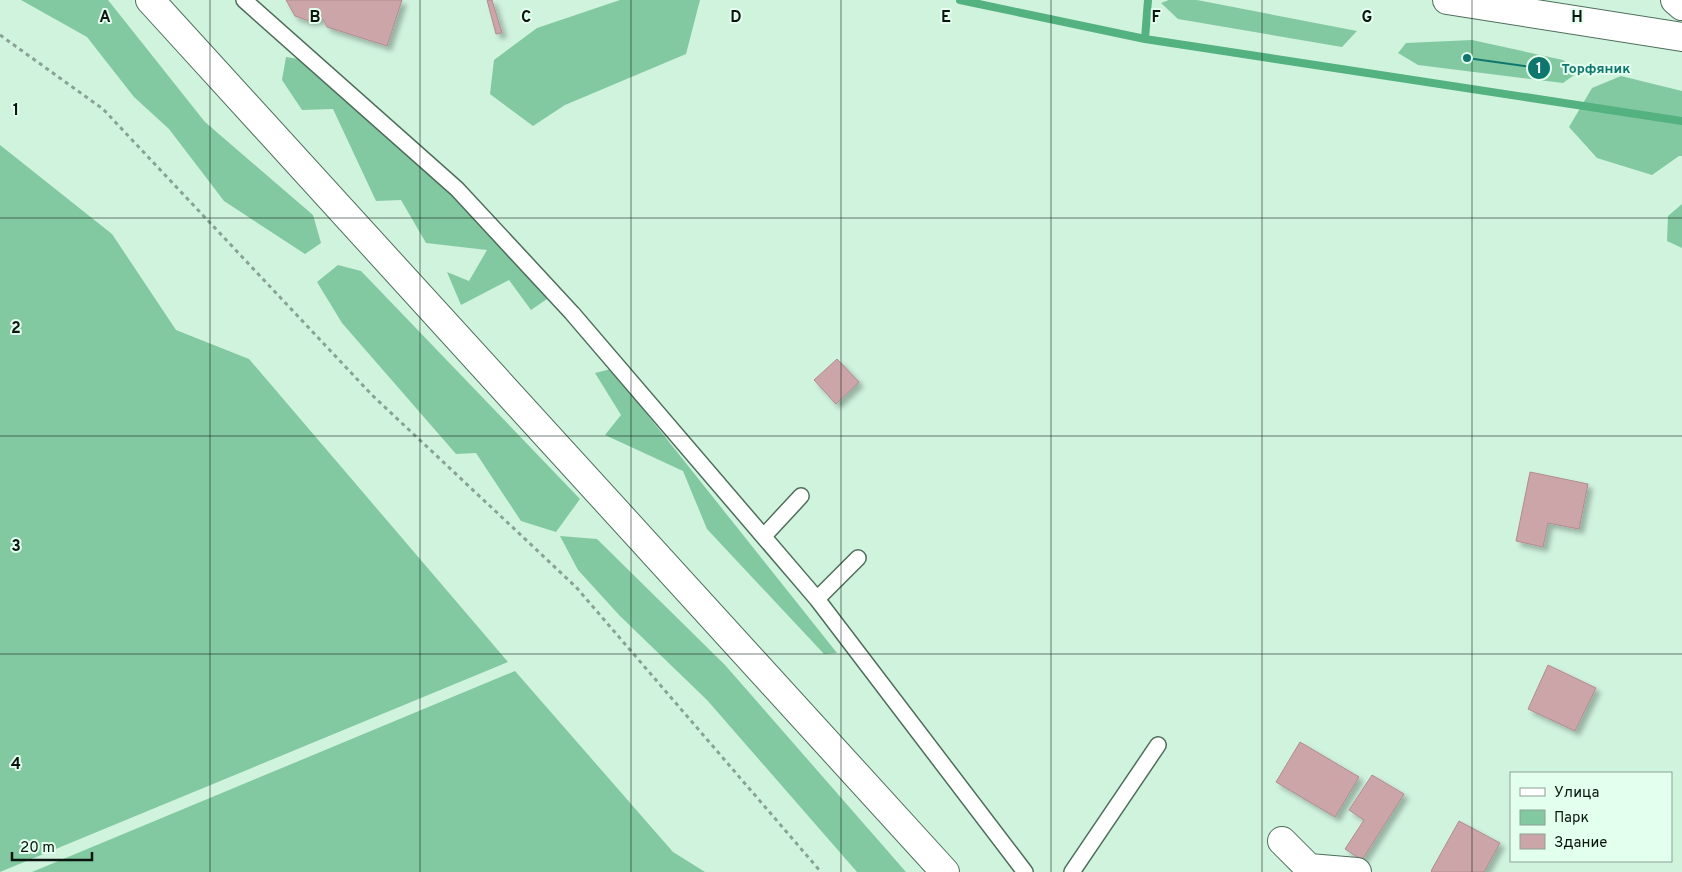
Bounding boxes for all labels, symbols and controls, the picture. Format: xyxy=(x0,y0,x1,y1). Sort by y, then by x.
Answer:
text: A xyxy=(99,8,111,28)
text: B xyxy=(309,8,321,28)
text: C xyxy=(521,8,531,28)
text: D xyxy=(730,8,742,28)
text: E xyxy=(941,8,951,28)
text: F xyxy=(1151,8,1161,28)
text: G xyxy=(1362,8,1372,28)
text: H xyxy=(1571,8,1583,28)
callout: Торфяник xyxy=(1527,54,1641,83)
text: 1 xyxy=(1536,60,1542,79)
text: Торфяник xyxy=(1562,61,1630,78)
text: 1 xyxy=(13,101,19,121)
text: 2 xyxy=(11,319,21,339)
text: 3 xyxy=(11,537,21,557)
text: 4 xyxy=(11,755,21,775)
legend xyxy=(1510,772,1672,862)
text: Улица xyxy=(1554,784,1599,803)
text: Парк xyxy=(1554,809,1589,828)
scale bar xyxy=(12,830,92,862)
text: Здание xyxy=(1554,834,1607,853)
text: 20 m xyxy=(20,839,55,858)

